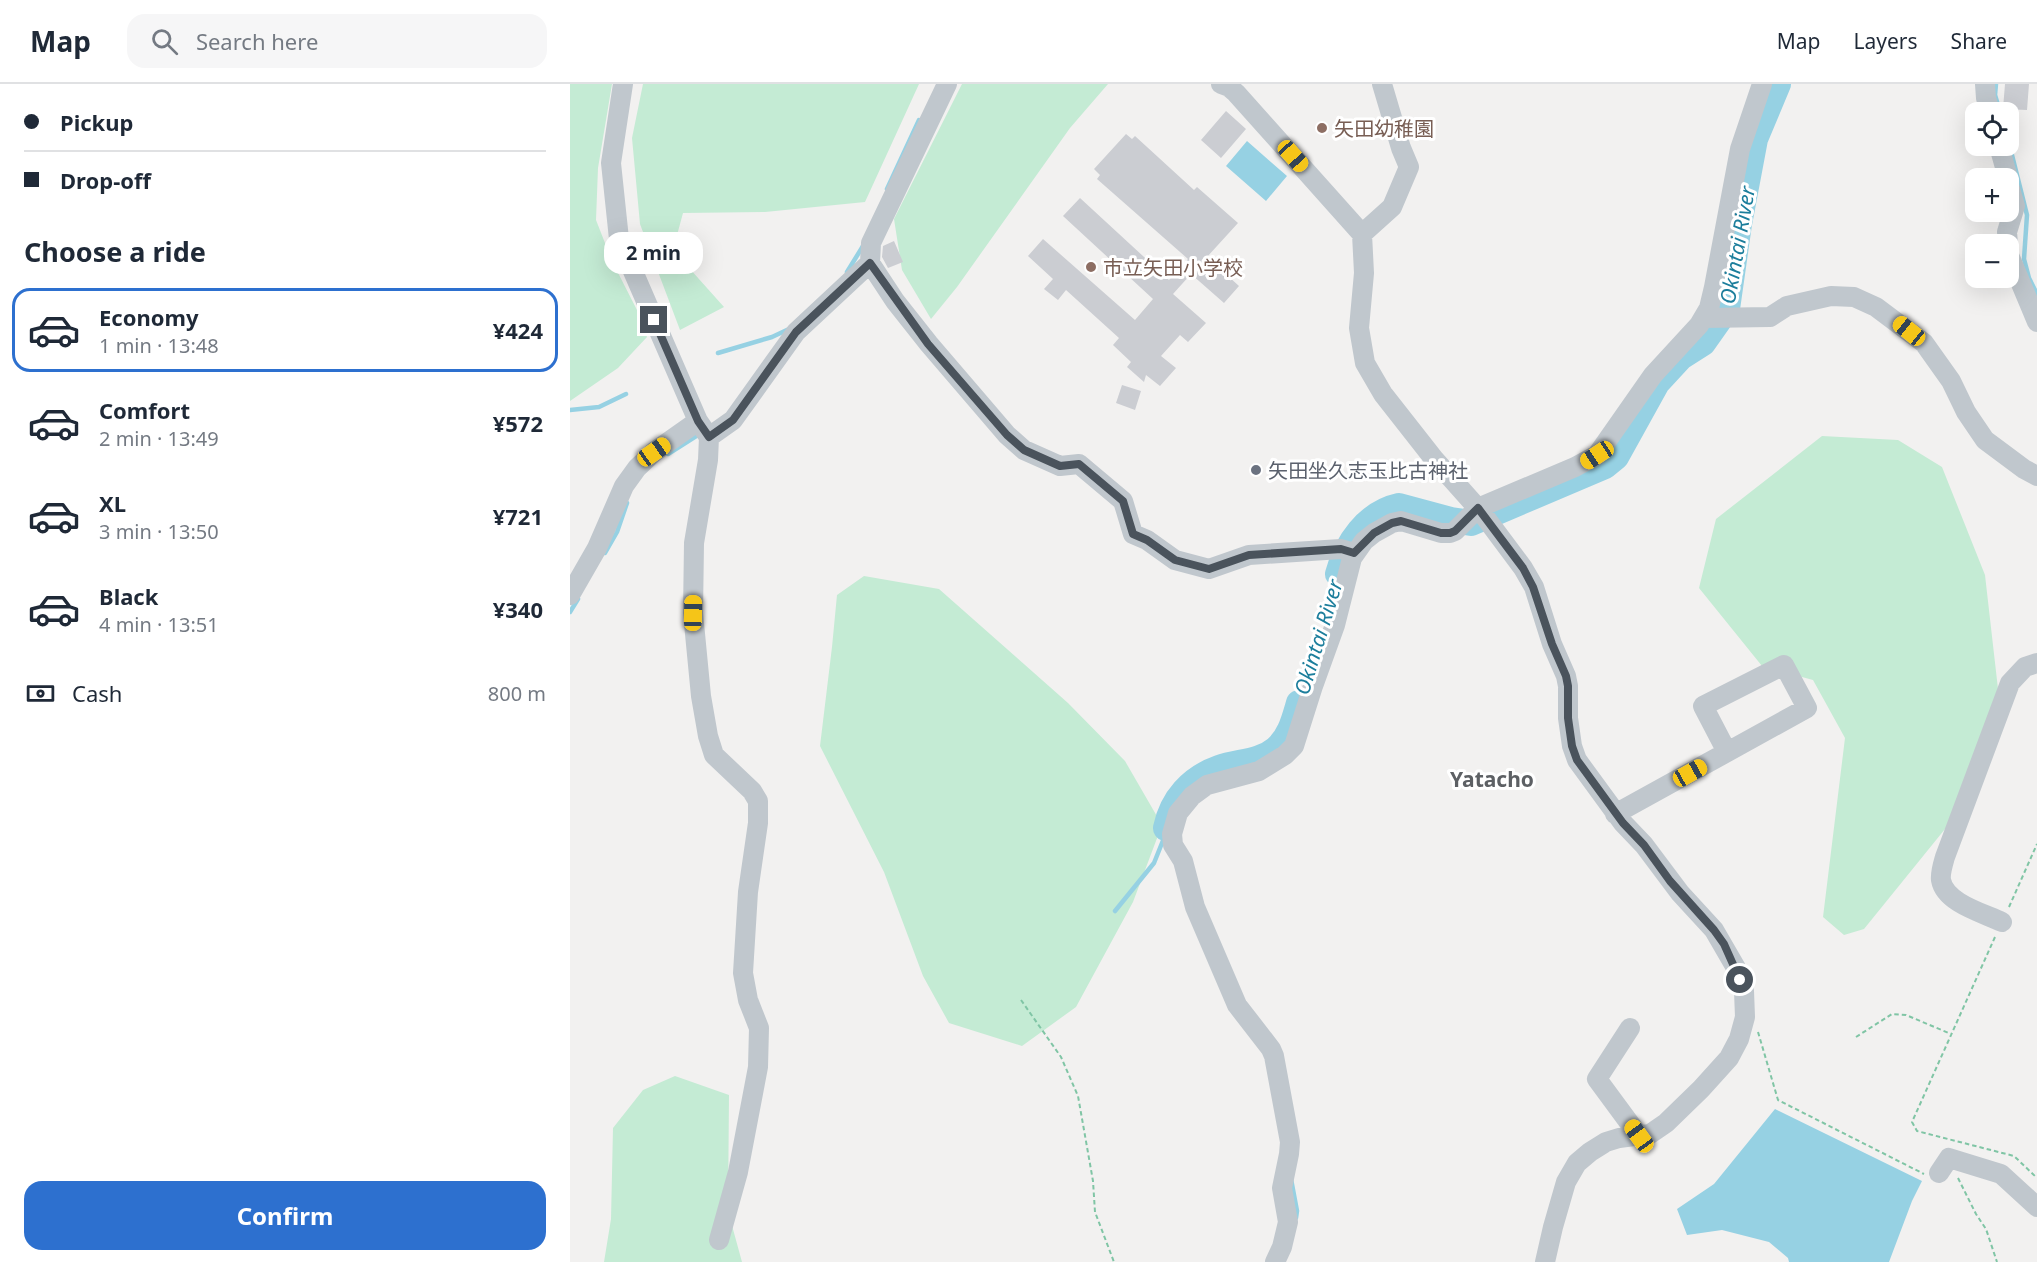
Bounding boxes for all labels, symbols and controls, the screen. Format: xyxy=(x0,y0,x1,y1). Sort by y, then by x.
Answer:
search box xyxy=(127,14,547,68)
text: Map xyxy=(30,22,91,60)
icon: search xyxy=(148,25,181,58)
text: Search here xyxy=(196,26,318,56)
text: Map xyxy=(1777,27,1821,55)
text: Layers xyxy=(1854,27,1918,55)
text: Share xyxy=(1951,27,2007,55)
map controls xyxy=(1965,102,2019,288)
button: locate xyxy=(1965,102,2019,156)
text: Pickup xyxy=(60,107,133,137)
place label: 矢田幼稚園 xyxy=(1334,115,1434,142)
marker: 矢田幼稚園 xyxy=(1315,121,1329,135)
car xyxy=(1274,137,1312,175)
text: Drop-off xyxy=(60,165,151,195)
button: + xyxy=(1965,168,2019,222)
water label: Okintai River xyxy=(1713,182,1761,306)
text: Choose a ride xyxy=(24,233,206,270)
callout: 2 min xyxy=(604,233,704,275)
button: − xyxy=(1965,234,2019,288)
text: 2 min xyxy=(626,239,681,266)
place label: 市立矢田小学校 xyxy=(1103,254,1243,281)
marker: 市立矢田小学校 xyxy=(1084,260,1098,274)
text: Economy xyxy=(99,302,198,332)
icon: car xyxy=(27,303,81,357)
route end xyxy=(640,306,667,333)
car xyxy=(1889,313,1929,349)
text: ¥424 xyxy=(493,315,543,345)
text: 1 min · 13:48 xyxy=(99,332,219,359)
text: Comfort xyxy=(99,395,190,425)
icon: car xyxy=(27,396,81,450)
text: ¥572 xyxy=(493,408,543,438)
text: 2 min · 13:49 xyxy=(99,425,219,452)
car xyxy=(634,434,674,470)
car xyxy=(1577,438,1617,472)
place label: 矢田坐久志玉比古神社 xyxy=(1268,457,1468,484)
marker: 矢田坐久志玉比古神社 xyxy=(1249,463,1263,477)
text: XL xyxy=(99,488,126,518)
icon: car xyxy=(27,489,81,543)
text: ¥721 xyxy=(493,501,543,531)
text: 3 min · 13:50 xyxy=(99,518,219,545)
water label: Okintai River xyxy=(1287,574,1349,698)
text: Black xyxy=(99,581,158,611)
icon: car xyxy=(27,582,81,636)
text: ¥340 xyxy=(493,594,543,624)
car xyxy=(684,595,702,631)
text: 4 min · 13:51 xyxy=(99,611,219,638)
icon: cash xyxy=(24,677,57,710)
text: Cash xyxy=(72,678,122,708)
text: 800 m xyxy=(488,680,546,707)
car xyxy=(1670,756,1710,790)
district label: Yatacho xyxy=(1450,765,1534,793)
route start xyxy=(1726,966,1753,993)
car xyxy=(1621,1116,1657,1156)
button: Confirm xyxy=(24,1181,546,1250)

